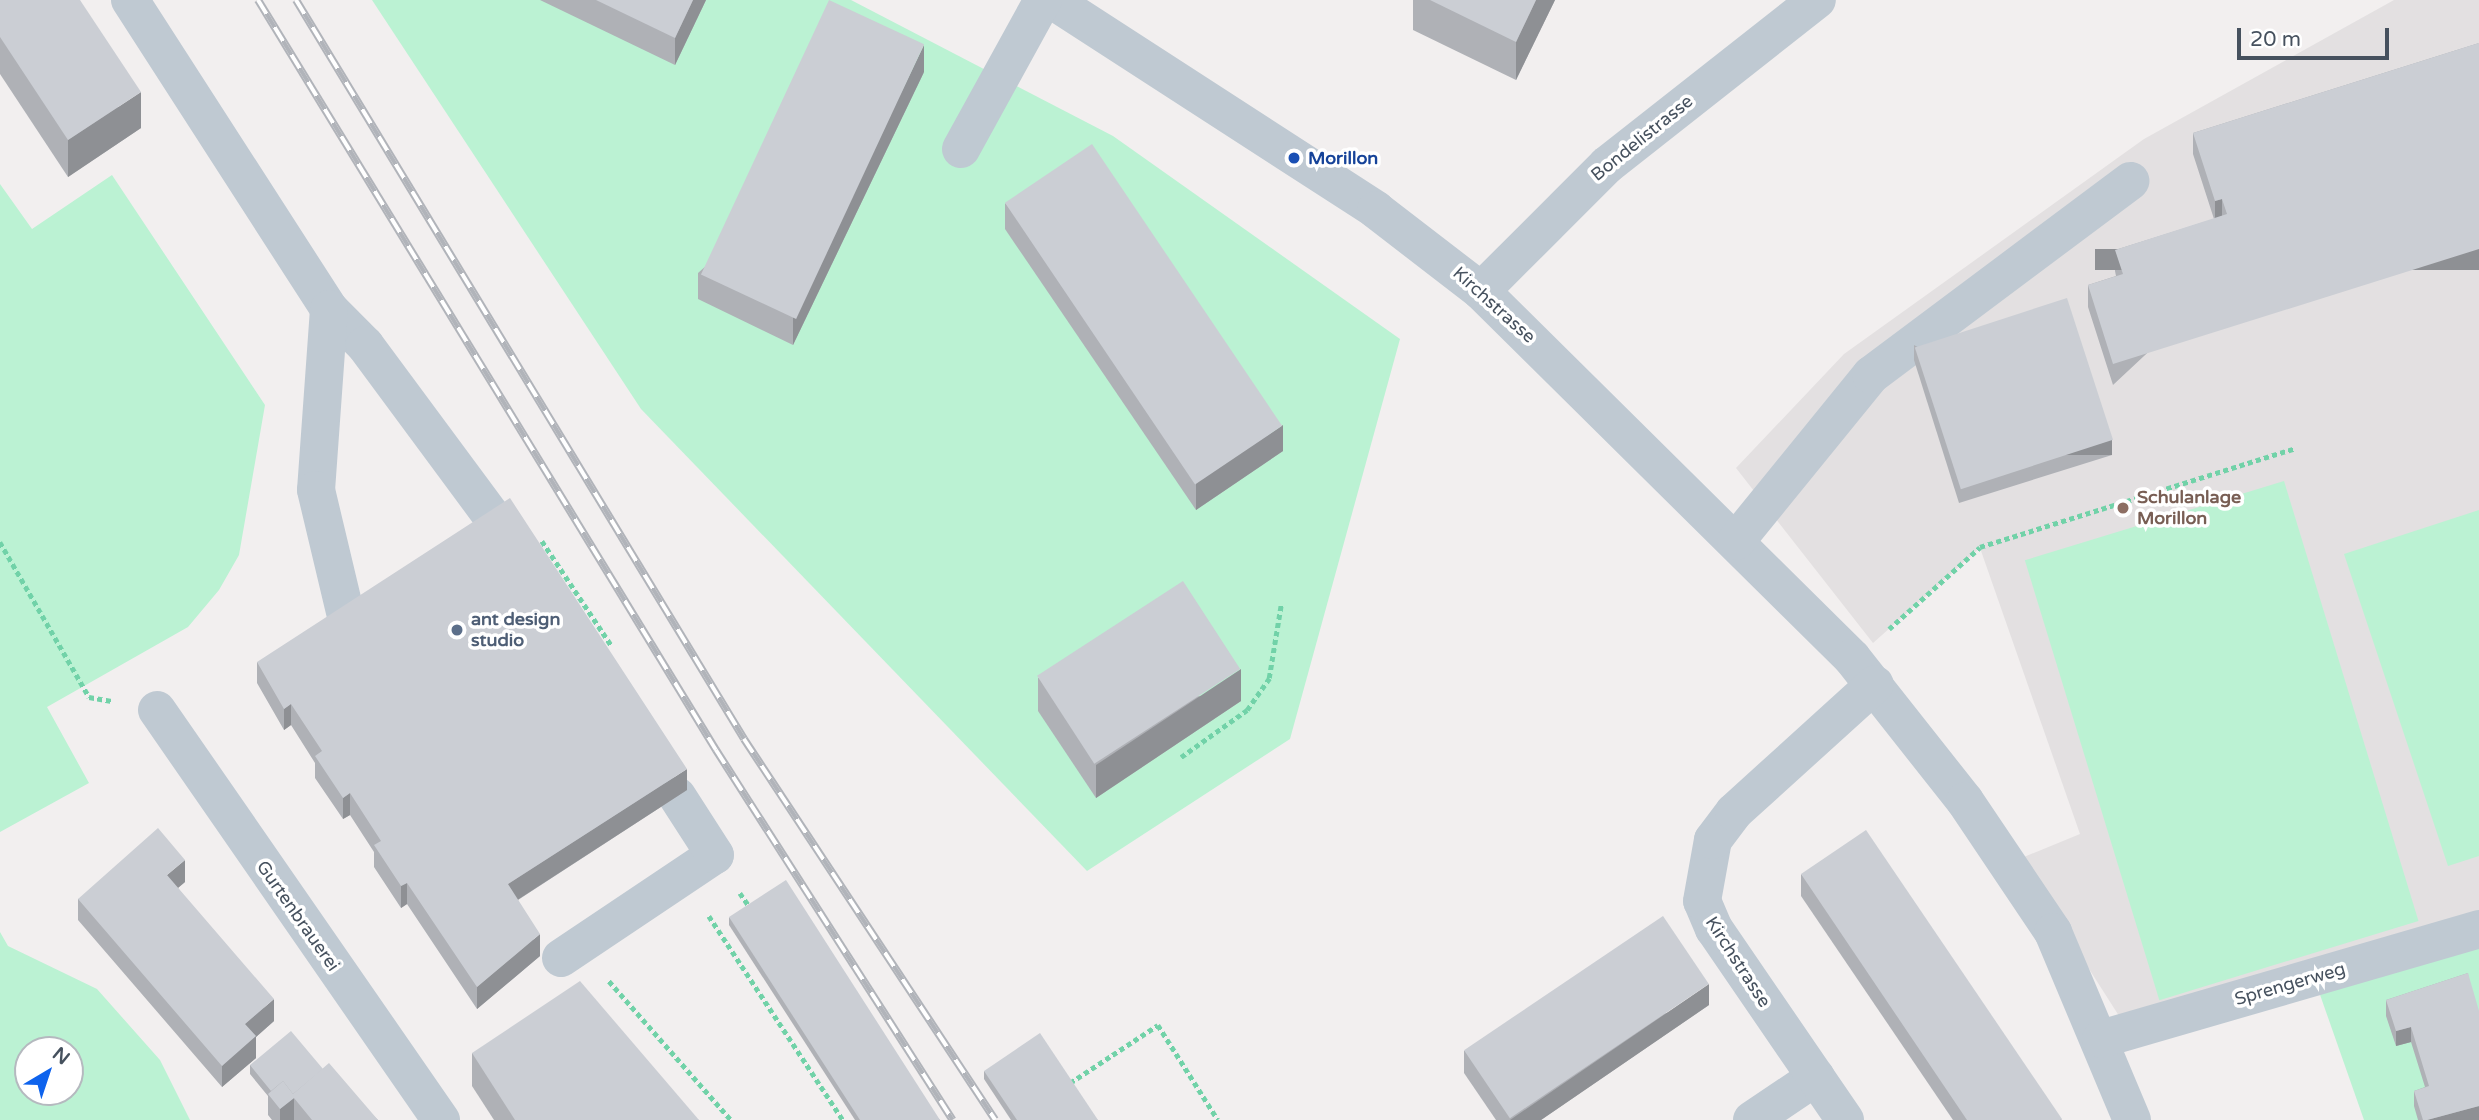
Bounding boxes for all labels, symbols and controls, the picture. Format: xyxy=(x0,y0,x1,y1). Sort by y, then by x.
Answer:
scale bar xyxy=(2241,14,2393,58)
text: 20 m xyxy=(2250,27,2301,52)
street label: Bondelistrasse xyxy=(1587,90,1697,186)
place label: Morillon xyxy=(1308,147,1378,169)
marker: Morillon xyxy=(1286,150,1302,166)
street label: Kirchstrasse xyxy=(1448,262,1540,348)
place label: Schulanlage Morillon xyxy=(2137,487,2241,530)
marker: Schulanlage Morillon xyxy=(2115,500,2131,516)
place label: ant design studio xyxy=(471,609,560,652)
marker: ant design studio xyxy=(449,622,465,638)
street label: Gurtenbrauerei xyxy=(252,857,344,975)
street label: Kirchstrasse xyxy=(1701,913,1775,1011)
street label: Sprengerweg xyxy=(2232,958,2348,1010)
north arrow xyxy=(14,1036,84,1106)
text: N xyxy=(48,1043,74,1070)

